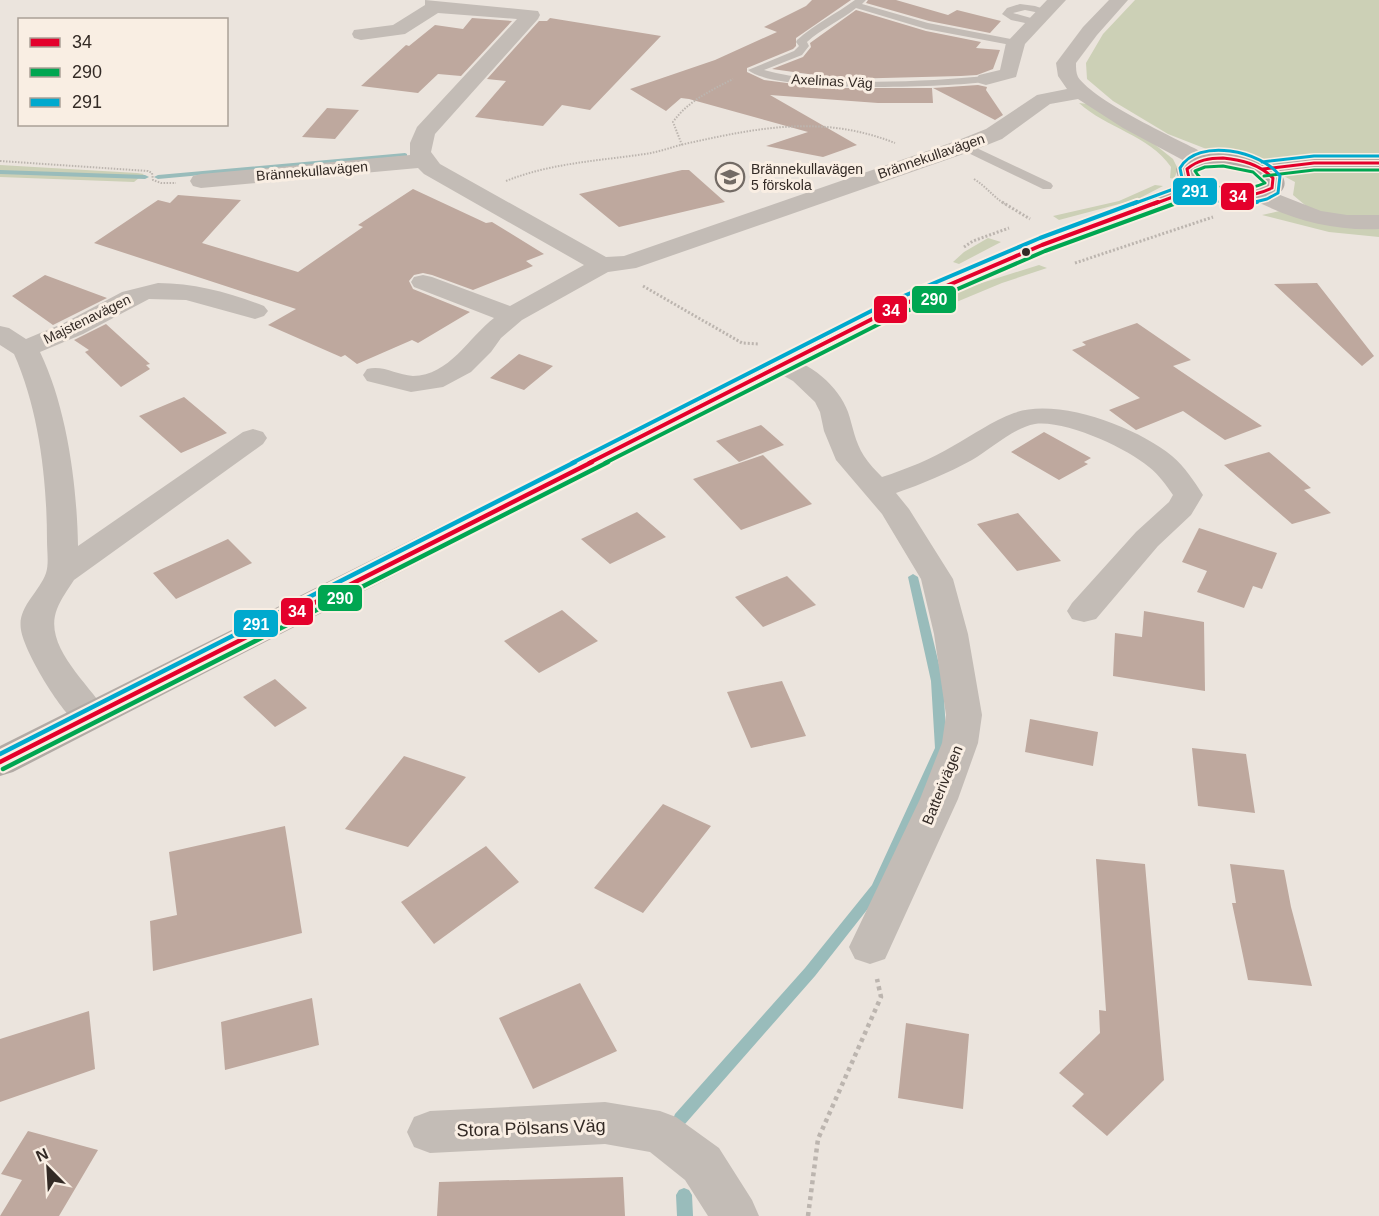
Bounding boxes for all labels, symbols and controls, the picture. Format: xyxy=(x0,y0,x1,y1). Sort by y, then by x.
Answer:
legend xyxy=(18,18,228,126)
text: 34 xyxy=(72,32,92,52)
text: 290 xyxy=(72,62,102,82)
street label: Axelinas Väg xyxy=(791,71,873,91)
text: 291 xyxy=(72,92,102,112)
street label: Brännekullavägen xyxy=(875,130,987,182)
street label: Brännekullavägen xyxy=(255,158,369,184)
school or university icon: Brännekullavägen 5 förskola xyxy=(714,161,746,193)
place label: Brännekullavägen 5 förskola xyxy=(751,161,863,193)
line badge: 291 xyxy=(1172,177,1218,206)
line badge: 34 xyxy=(1220,182,1255,211)
text: 291 xyxy=(1182,183,1208,200)
text: 34 xyxy=(1229,188,1247,205)
unlabelled marker xyxy=(1020,246,1032,258)
line badge: 290 xyxy=(911,285,957,314)
street label: Majstenavägen xyxy=(41,291,133,347)
text: 290 xyxy=(921,291,947,308)
line badge: 34 xyxy=(873,295,908,324)
text: 34 xyxy=(882,302,900,319)
line badge: 290 xyxy=(317,584,363,612)
text: 290 xyxy=(327,590,353,607)
line badge: 34 xyxy=(280,597,314,626)
text: 34 xyxy=(288,603,306,620)
line badge: 291 xyxy=(233,609,279,638)
text: 291 xyxy=(243,616,269,633)
street label: Batterivägen xyxy=(918,743,966,827)
street label: Stora Pölsans Väg xyxy=(456,1115,606,1141)
north arrow xyxy=(18,1138,78,1198)
text: N xyxy=(33,1145,51,1165)

